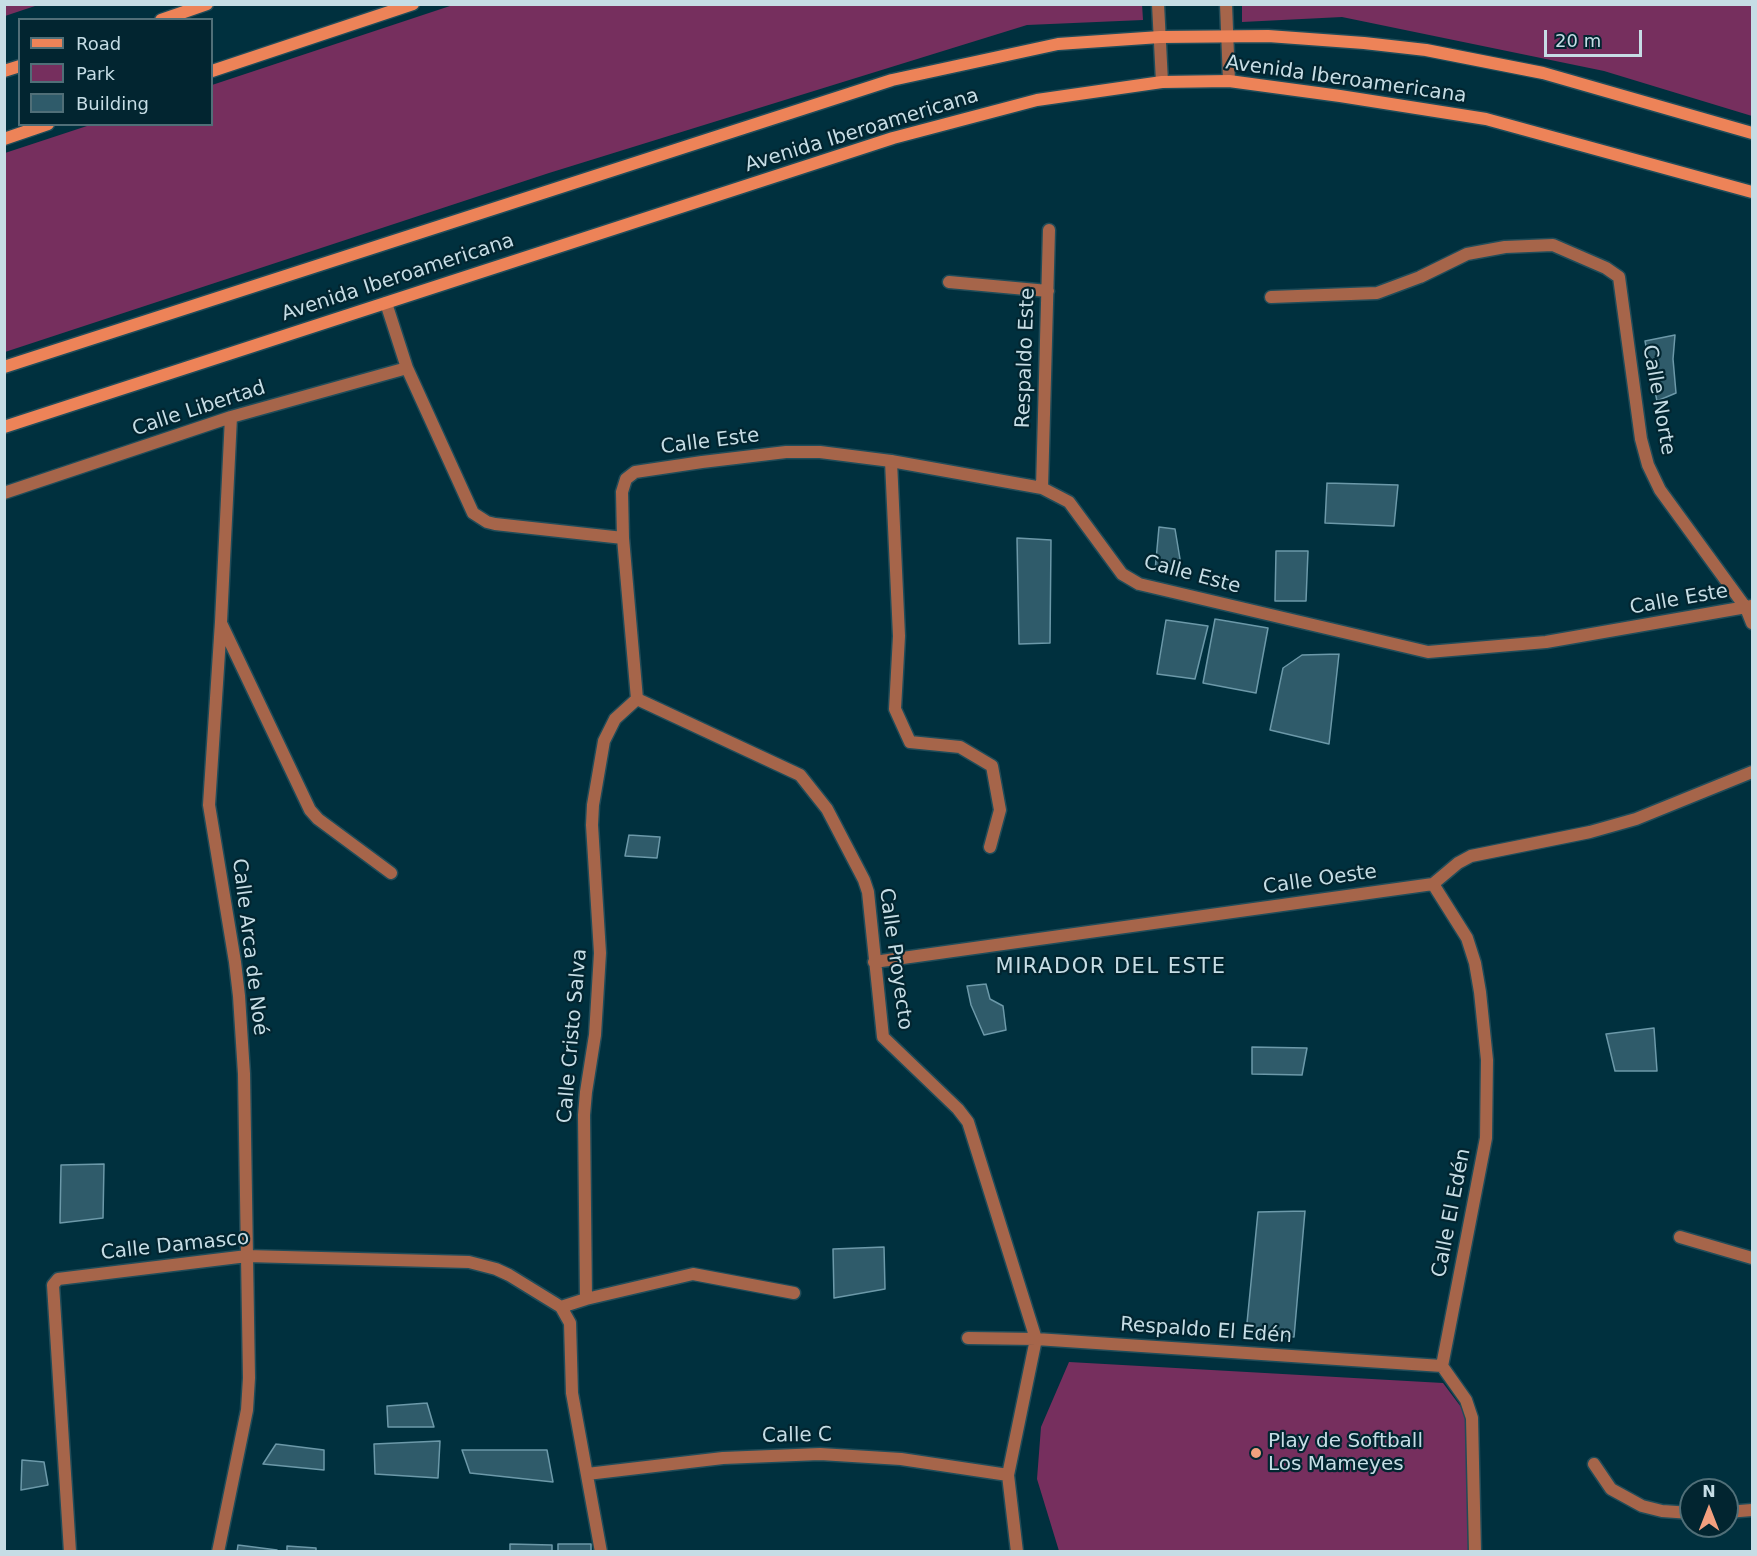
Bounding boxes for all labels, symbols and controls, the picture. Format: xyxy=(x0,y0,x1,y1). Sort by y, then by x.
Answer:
legend xyxy=(18,18,213,126)
scale bar xyxy=(1547,18,1644,56)
text: 20 m xyxy=(1555,30,1601,51)
text: Road xyxy=(76,33,121,54)
street label: Avenida Iberoamericana xyxy=(1224,51,1468,109)
text: Park xyxy=(76,63,115,84)
street label: Avenida Iberoamericana xyxy=(742,84,982,178)
text: Building xyxy=(76,93,149,114)
street label: Avenida Iberoamericana xyxy=(279,229,517,327)
street label: Respaldo Este xyxy=(1012,287,1040,429)
street label: Calle Norte xyxy=(1636,343,1680,457)
street label: Calle Libertad xyxy=(129,376,269,442)
street label: Calle Este xyxy=(659,424,761,460)
street label: Calle Este xyxy=(1141,551,1243,599)
street label: Calle Este xyxy=(1628,580,1730,620)
street label: Calle Arca de Noé xyxy=(226,857,272,1037)
street label: Calle Oeste xyxy=(1262,860,1378,900)
street label: Calle Proyecto xyxy=(873,887,917,1031)
street label: Calle Cristo Salva xyxy=(553,948,593,1124)
district label: MIRADOR DEL ESTE xyxy=(996,955,1226,981)
street label: Calle El Edén xyxy=(1428,1146,1476,1280)
street label: Calle Damasco xyxy=(100,1226,250,1266)
street label: Respaldo El Edén xyxy=(1119,1313,1293,1349)
street label: Calle C xyxy=(762,1423,832,1449)
place label: Play de Softball Los Mameyes xyxy=(1268,1430,1423,1477)
marker: Play de Softball Los Mameyes xyxy=(1249,1446,1263,1460)
north arrow xyxy=(1679,1478,1739,1538)
text: N xyxy=(1702,1482,1716,1501)

